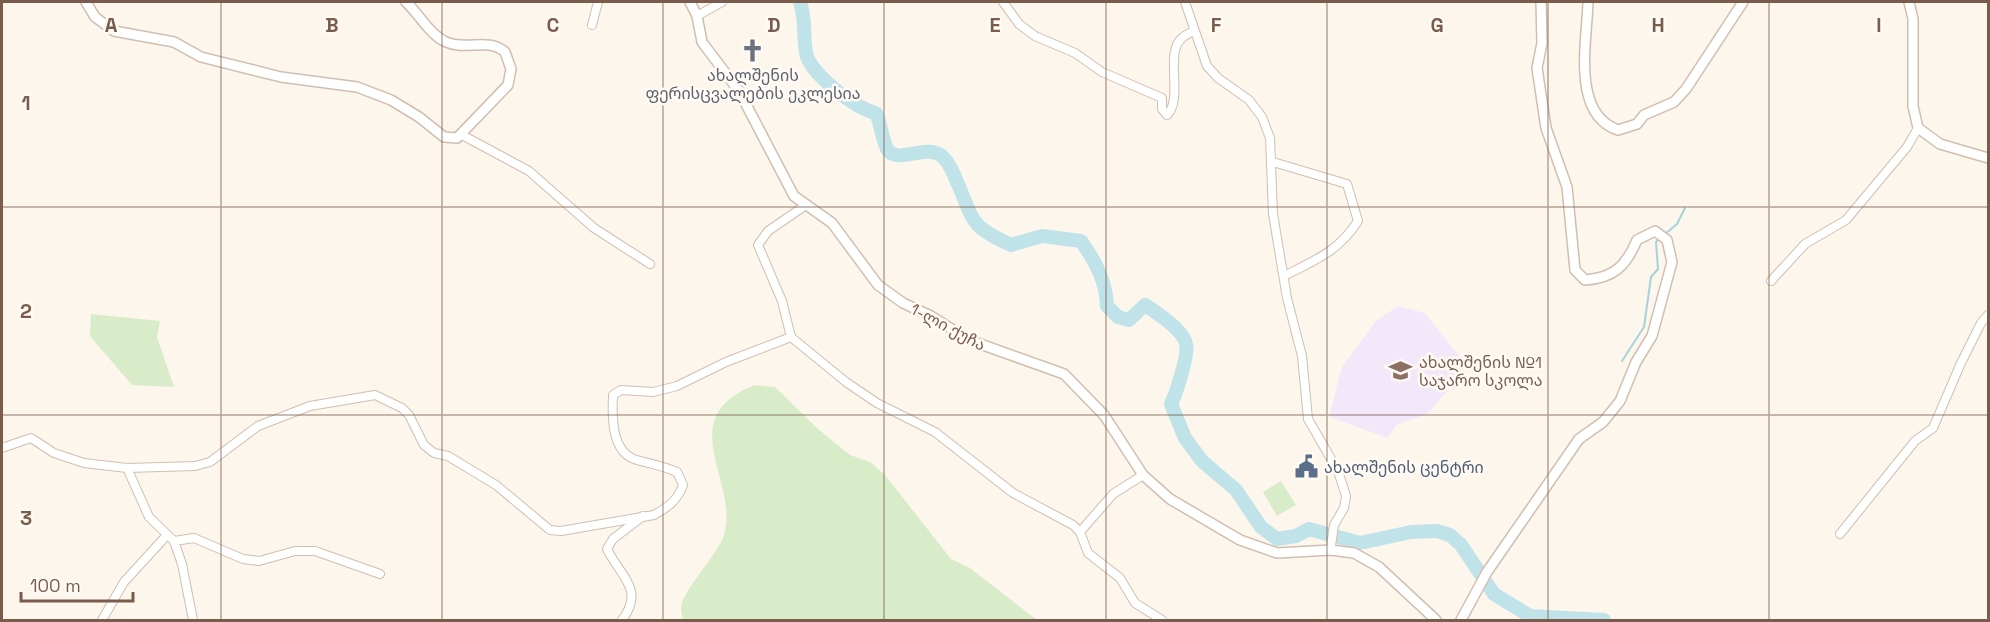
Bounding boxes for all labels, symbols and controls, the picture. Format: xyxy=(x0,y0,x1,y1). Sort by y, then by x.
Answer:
text: A xyxy=(105,12,118,38)
text: B xyxy=(325,12,339,38)
text: C xyxy=(547,12,560,38)
text: D xyxy=(767,12,781,38)
text: E xyxy=(989,12,1001,38)
text: F xyxy=(1211,12,1222,38)
text: G xyxy=(1430,12,1444,38)
text: H xyxy=(1651,12,1665,38)
text: I xyxy=(1876,12,1882,38)
church icon: ახალშენის ფერისცვალების ეკლესია xyxy=(740,37,766,63)
place label: ახალშენის ფერისცვალების ეკლესია xyxy=(645,65,861,104)
text: 1 xyxy=(21,90,31,116)
text: 2 xyxy=(20,298,32,324)
street label: 1-ლი ქუჩა xyxy=(907,298,989,356)
place label: ახალშენის №1 საჯარო სკოლა xyxy=(1419,352,1542,391)
school or university icon: ახალშენის №1 საჯარო სკოლა xyxy=(1388,358,1414,384)
public building icon: ახალშენის ცენტრი xyxy=(1293,454,1319,480)
place label: ახალშენის ცენტრი xyxy=(1324,457,1484,478)
text: 3 xyxy=(20,505,32,531)
scale bar xyxy=(21,565,134,603)
text: 100 m xyxy=(30,574,81,597)

